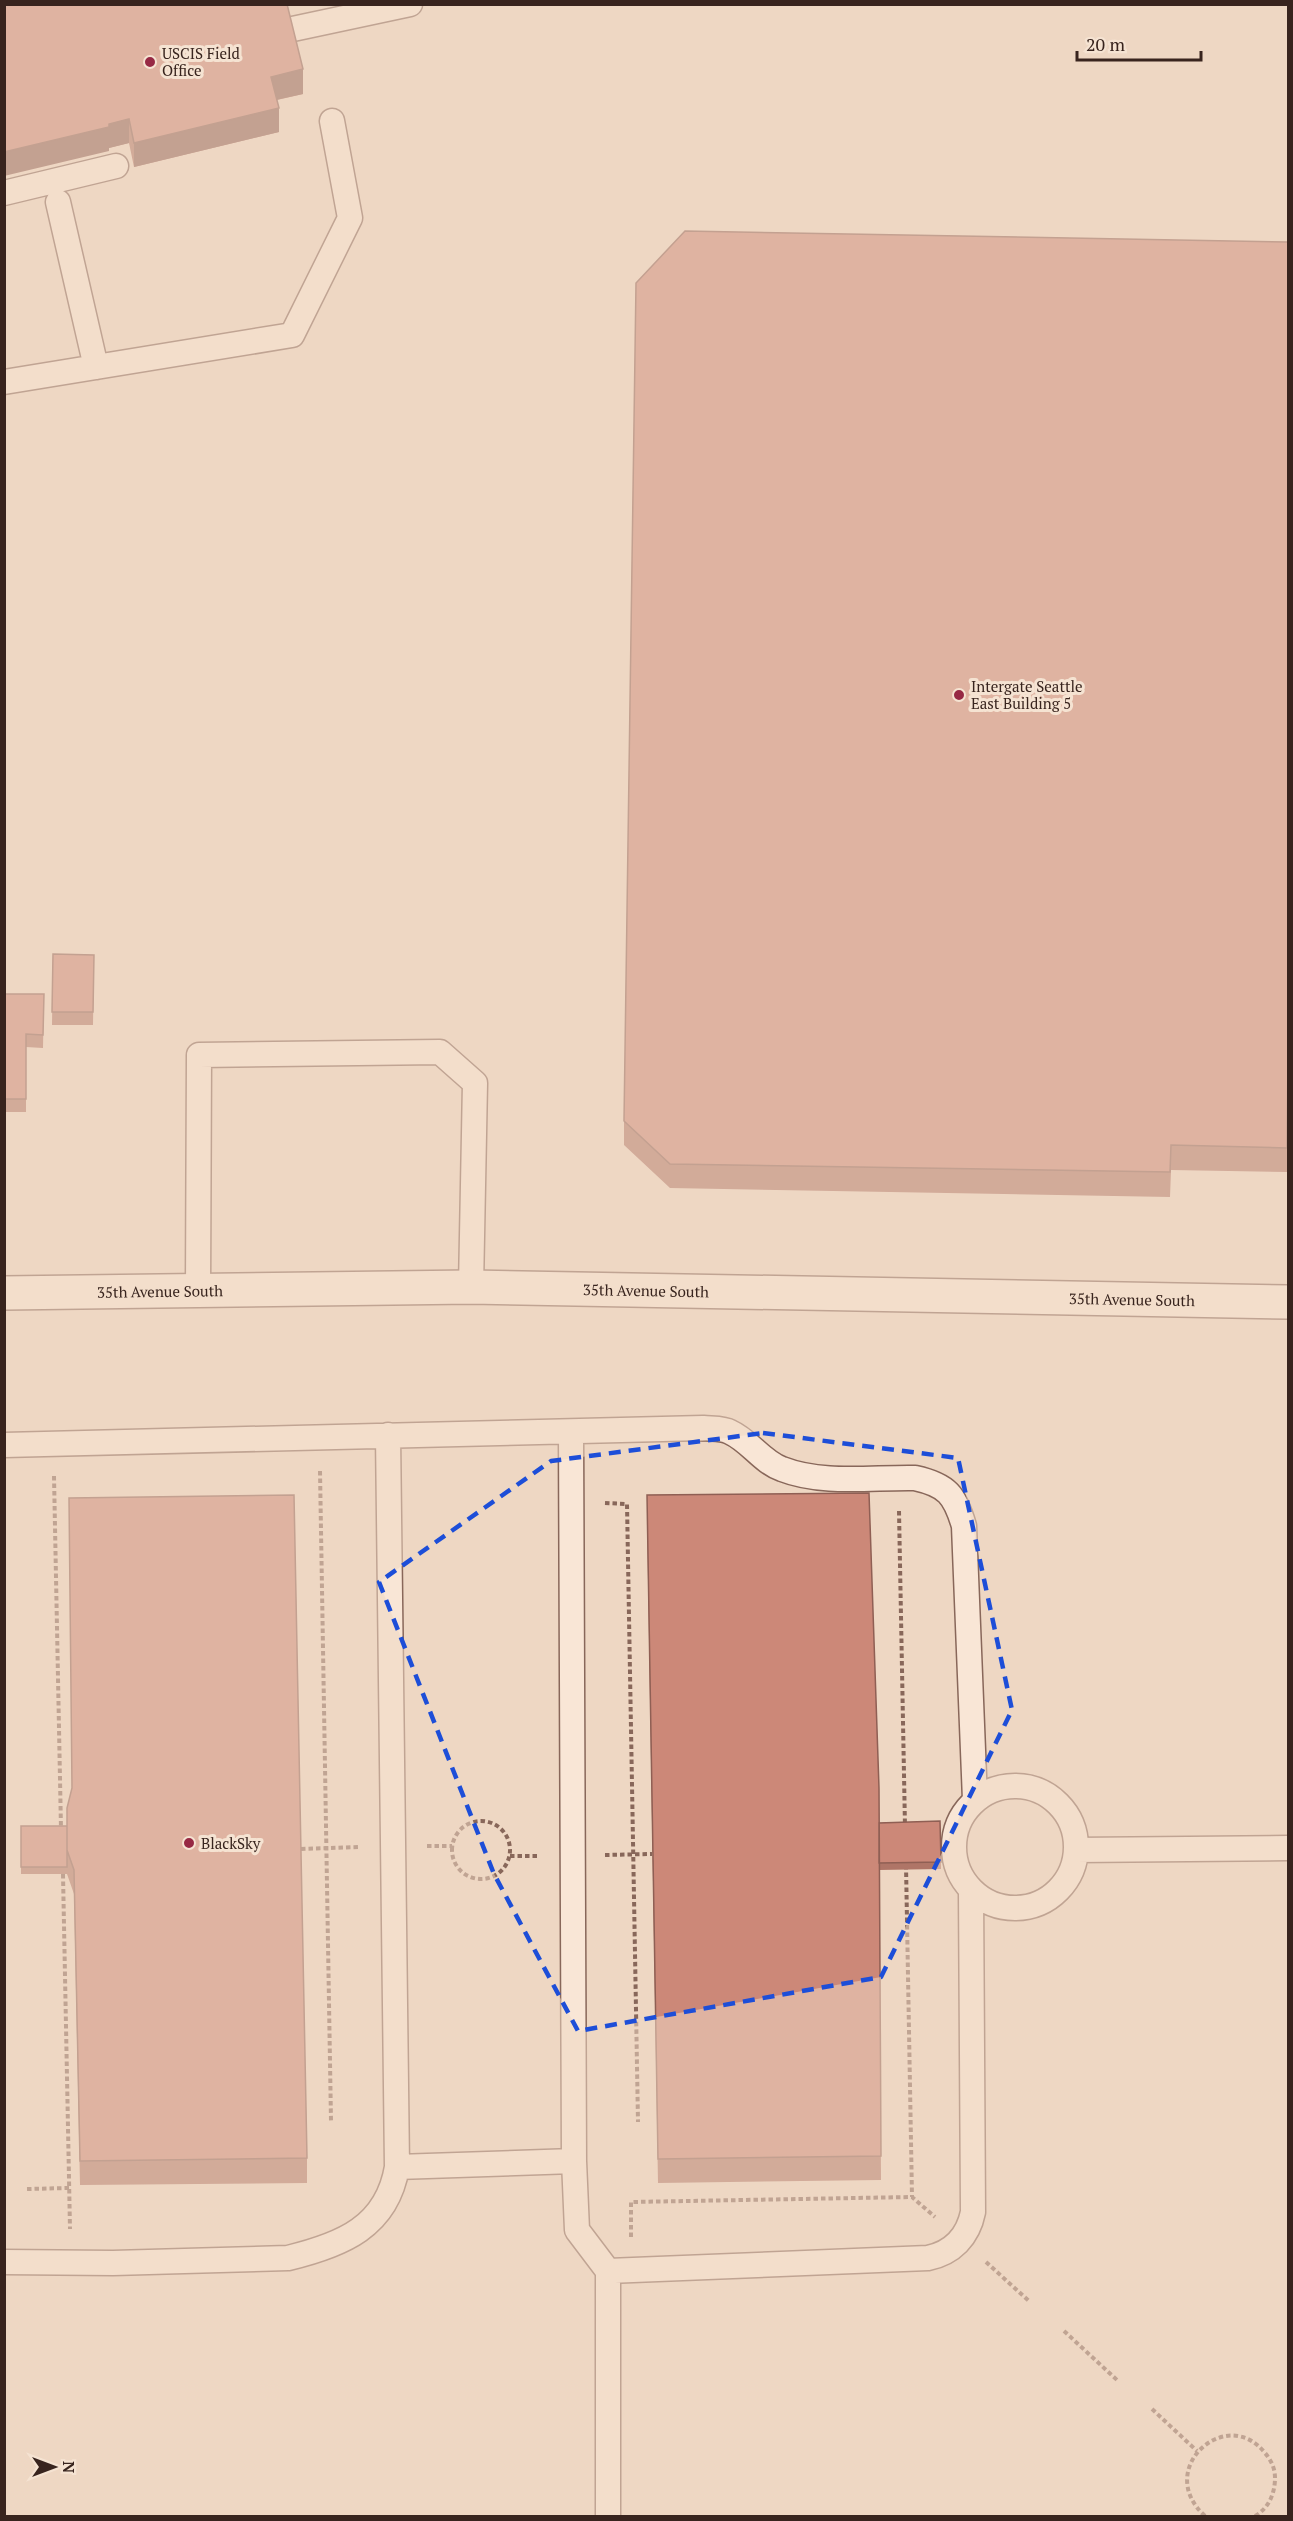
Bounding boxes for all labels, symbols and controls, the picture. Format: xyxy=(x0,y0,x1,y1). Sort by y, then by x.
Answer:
scale bar xyxy=(1077,24,1202,62)
text: 20 m xyxy=(1086,32,1126,56)
place label: USCIS Field Office xyxy=(162,43,240,80)
marker: USCIS Field Office xyxy=(143,55,157,69)
place label: Intergate Seattle East Building 5 xyxy=(971,676,1083,713)
marker: Intergate Seattle East Building 5 xyxy=(952,688,966,702)
street label: 35th Avenue South xyxy=(583,1279,709,1301)
street label: 35th Avenue South xyxy=(97,1280,223,1302)
street label: 35th Avenue South xyxy=(1069,1288,1195,1310)
place label: BlackSky xyxy=(201,1833,261,1853)
marker: BlackSky xyxy=(182,1836,196,1850)
north arrow xyxy=(24,2437,84,2497)
text: N xyxy=(58,2461,80,2473)

